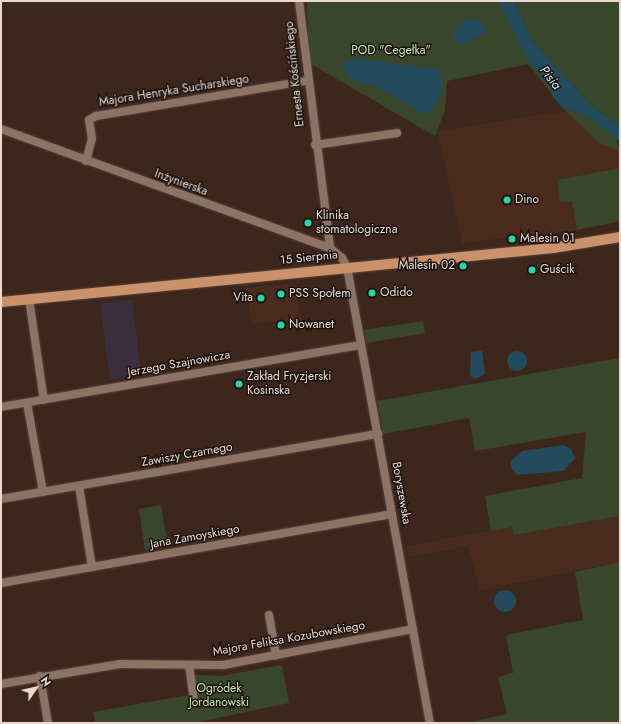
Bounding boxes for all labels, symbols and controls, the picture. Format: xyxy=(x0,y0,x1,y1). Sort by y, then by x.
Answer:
street label: Ernesta Kościńskiego xyxy=(282,21,308,127)
park label: POD "Cegełka" xyxy=(351,44,431,58)
water label: Pisia xyxy=(536,63,564,93)
street label: Majora Henryka Sucharskiego xyxy=(98,72,250,110)
street label: Inżynierska xyxy=(152,167,210,199)
place label: Dino xyxy=(515,193,539,207)
marker: Dino xyxy=(502,195,512,205)
place label: Klinika stomatologiczna xyxy=(316,209,397,237)
marker: Klinika stomatologiczna xyxy=(303,218,313,228)
place label: Malesin 01 xyxy=(520,232,575,246)
marker: Malesin 01 xyxy=(507,234,517,244)
street label: 15 Sierpnia xyxy=(280,248,338,268)
place label: Malesin 02 xyxy=(399,259,455,273)
marker: Malesin 02 xyxy=(458,261,468,271)
place label: Guścik xyxy=(540,263,575,277)
marker: Guścik xyxy=(527,265,537,275)
place label: Odido xyxy=(380,286,413,300)
place label: PSS Społem xyxy=(289,287,351,301)
marker: Odido xyxy=(367,288,377,298)
marker: PSS Społem xyxy=(276,289,286,299)
place label: Vita xyxy=(233,291,253,305)
marker: Vita xyxy=(256,293,266,303)
place label: Nowanet xyxy=(289,318,334,332)
marker: Nowanet xyxy=(276,320,286,330)
street label: Jerzego Szajnowicza xyxy=(127,348,231,380)
place label: Zakład Fryzjerski Kosinska xyxy=(247,370,331,398)
marker: Zakład Fryzjerski Kosinska xyxy=(234,379,244,389)
street label: Zawiszy Czarnego xyxy=(140,440,234,470)
street label: Boryszewska xyxy=(388,461,414,525)
street label: Jana Zamoyskiego xyxy=(149,522,241,552)
street label: Majora Feliksa Kozubowskiego xyxy=(212,619,366,659)
north arrow xyxy=(16,668,56,708)
text: N xyxy=(37,673,55,689)
park label: Ogródek Jordanowski xyxy=(189,682,249,710)

